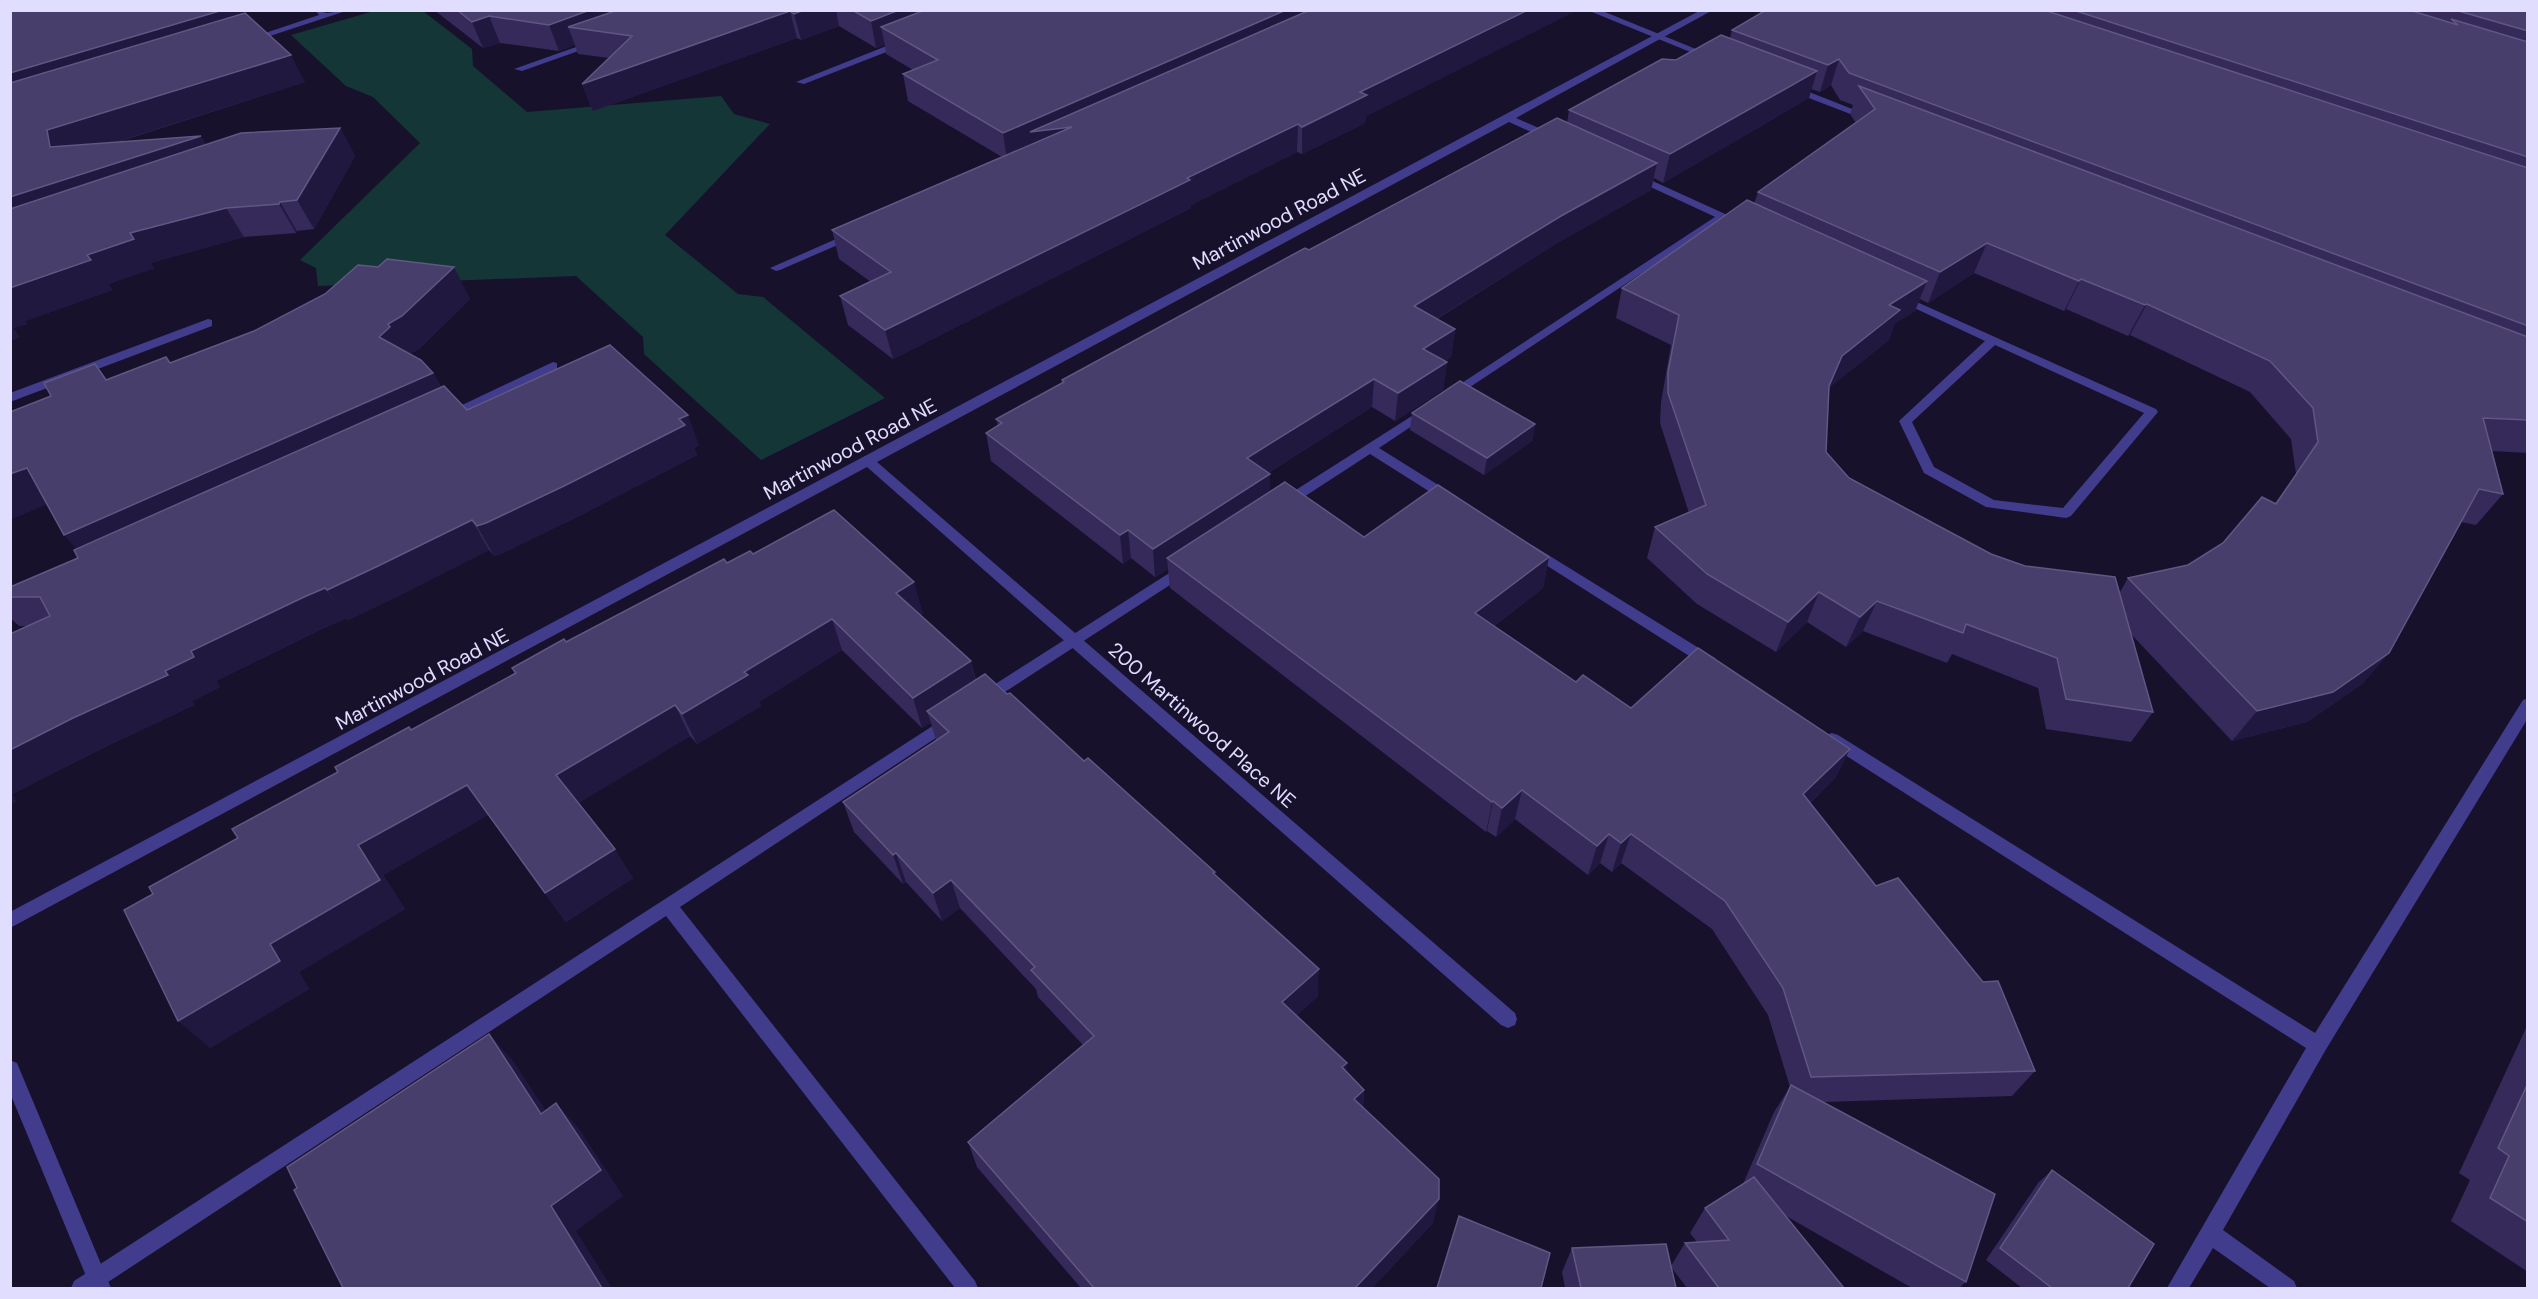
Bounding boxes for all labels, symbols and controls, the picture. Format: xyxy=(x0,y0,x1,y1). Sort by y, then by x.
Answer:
street label: Martinwood Road NE xyxy=(1188,162,1370,276)
street label: Martinwood Road NE xyxy=(759,392,941,506)
street label: Martinwood Road NE xyxy=(331,622,513,736)
street label: 200 Martinwood Place NE xyxy=(1103,637,1301,813)

